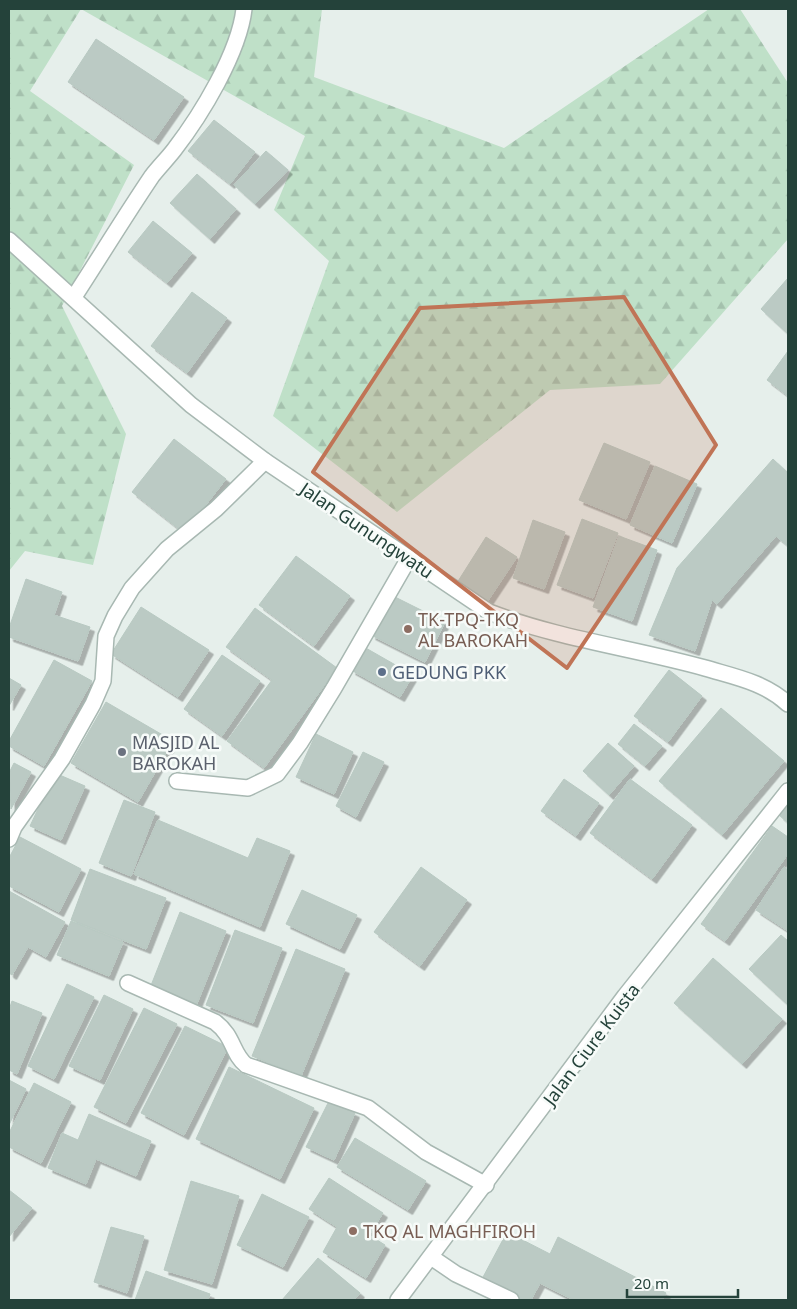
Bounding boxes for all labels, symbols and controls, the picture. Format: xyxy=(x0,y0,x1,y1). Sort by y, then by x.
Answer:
street label: Jalan Gunungwatu xyxy=(294,475,438,584)
place label: TK-TPQ-TKQ AL BAROKAH xyxy=(418,607,528,652)
marker: TK-TPQ-TKQ AL BAROKAH xyxy=(402,623,414,635)
place label: GEDUNG PKK xyxy=(392,660,507,684)
marker: GEDUNG PKK xyxy=(376,666,388,678)
place label: MASJID AL BAROKAH xyxy=(132,730,219,775)
marker: MASJID AL BAROKAH xyxy=(116,746,128,758)
street label: Jalan Ciure Kuista xyxy=(536,978,645,1111)
place label: TKQ AL MAGHFIROH xyxy=(363,1219,536,1243)
marker: TKQ AL MAGHFIROH xyxy=(347,1225,359,1237)
scale bar xyxy=(627,1266,738,1298)
text: 20 m xyxy=(634,1273,669,1293)

